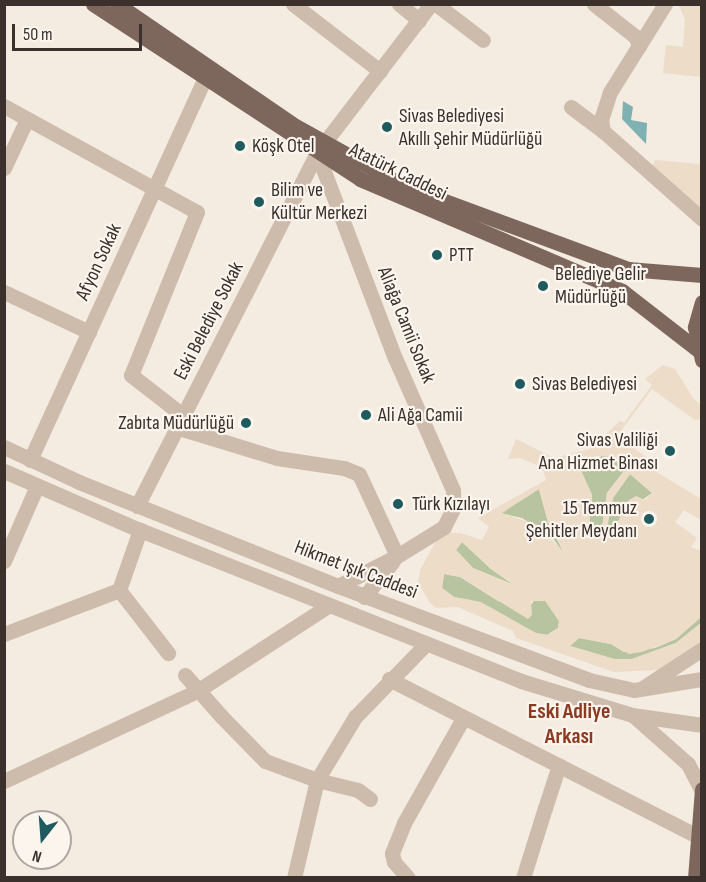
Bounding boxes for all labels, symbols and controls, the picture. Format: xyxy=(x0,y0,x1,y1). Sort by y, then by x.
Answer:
scale bar xyxy=(15,12,146,50)
text: 50 m xyxy=(23,24,53,45)
place label: Sivas Belediyesi Akıllı Şehir Müdürlüğü xyxy=(399,104,542,151)
marker: Sivas Belediyesi Akıllı Şehir Müdürlüğü xyxy=(380,120,394,134)
place label: Köşk Otel xyxy=(252,134,315,158)
street label: Atatürk Caddesi xyxy=(345,138,451,206)
marker: Köşk Otel xyxy=(233,139,247,153)
place label: Bilim ve Kültür Merkezi xyxy=(271,178,367,225)
marker: Bilim ve Kültür Merkezi xyxy=(252,195,266,209)
street label: Afyon Sokak xyxy=(71,220,127,304)
place label: PTT xyxy=(449,243,474,267)
marker: PTT xyxy=(430,248,444,262)
street label: Eski Belediye Sokak xyxy=(169,258,249,384)
place label: Belediye Gelir Müdürlüğü xyxy=(555,262,646,309)
street label: Aliağa Camii Sokak xyxy=(372,263,440,387)
marker: Belediye Gelir Müdürlüğü xyxy=(536,279,550,293)
place label: Sivas Belediyesi xyxy=(532,372,637,396)
marker: Sivas Belediyesi xyxy=(513,377,527,391)
place label: Ali Ağa Camii xyxy=(378,403,463,427)
marker: Ali Ağa Camii xyxy=(359,408,373,422)
place label: Zabıta Müdürlüğü xyxy=(118,411,234,435)
marker: Zabıta Müdürlüğü xyxy=(239,416,253,430)
place label: Sivas Valiliği Ana Hizmet Binası xyxy=(539,428,658,475)
marker: Sivas Valiliği Ana Hizmet Binası xyxy=(663,444,677,458)
place label: Türk Kızılayı xyxy=(412,492,490,516)
marker: Türk Kızılayı xyxy=(389,495,407,513)
place label: 15 Temmuz Şehitler Meydanı xyxy=(526,496,637,543)
marker: 15 Temmuz Şehitler Meydanı xyxy=(642,512,656,526)
street label: Hikmet Işık Caddesi xyxy=(291,535,421,605)
district label: Eski Adliye Arkası xyxy=(528,698,610,750)
north arrow xyxy=(12,810,72,870)
text: N xyxy=(30,845,44,866)

